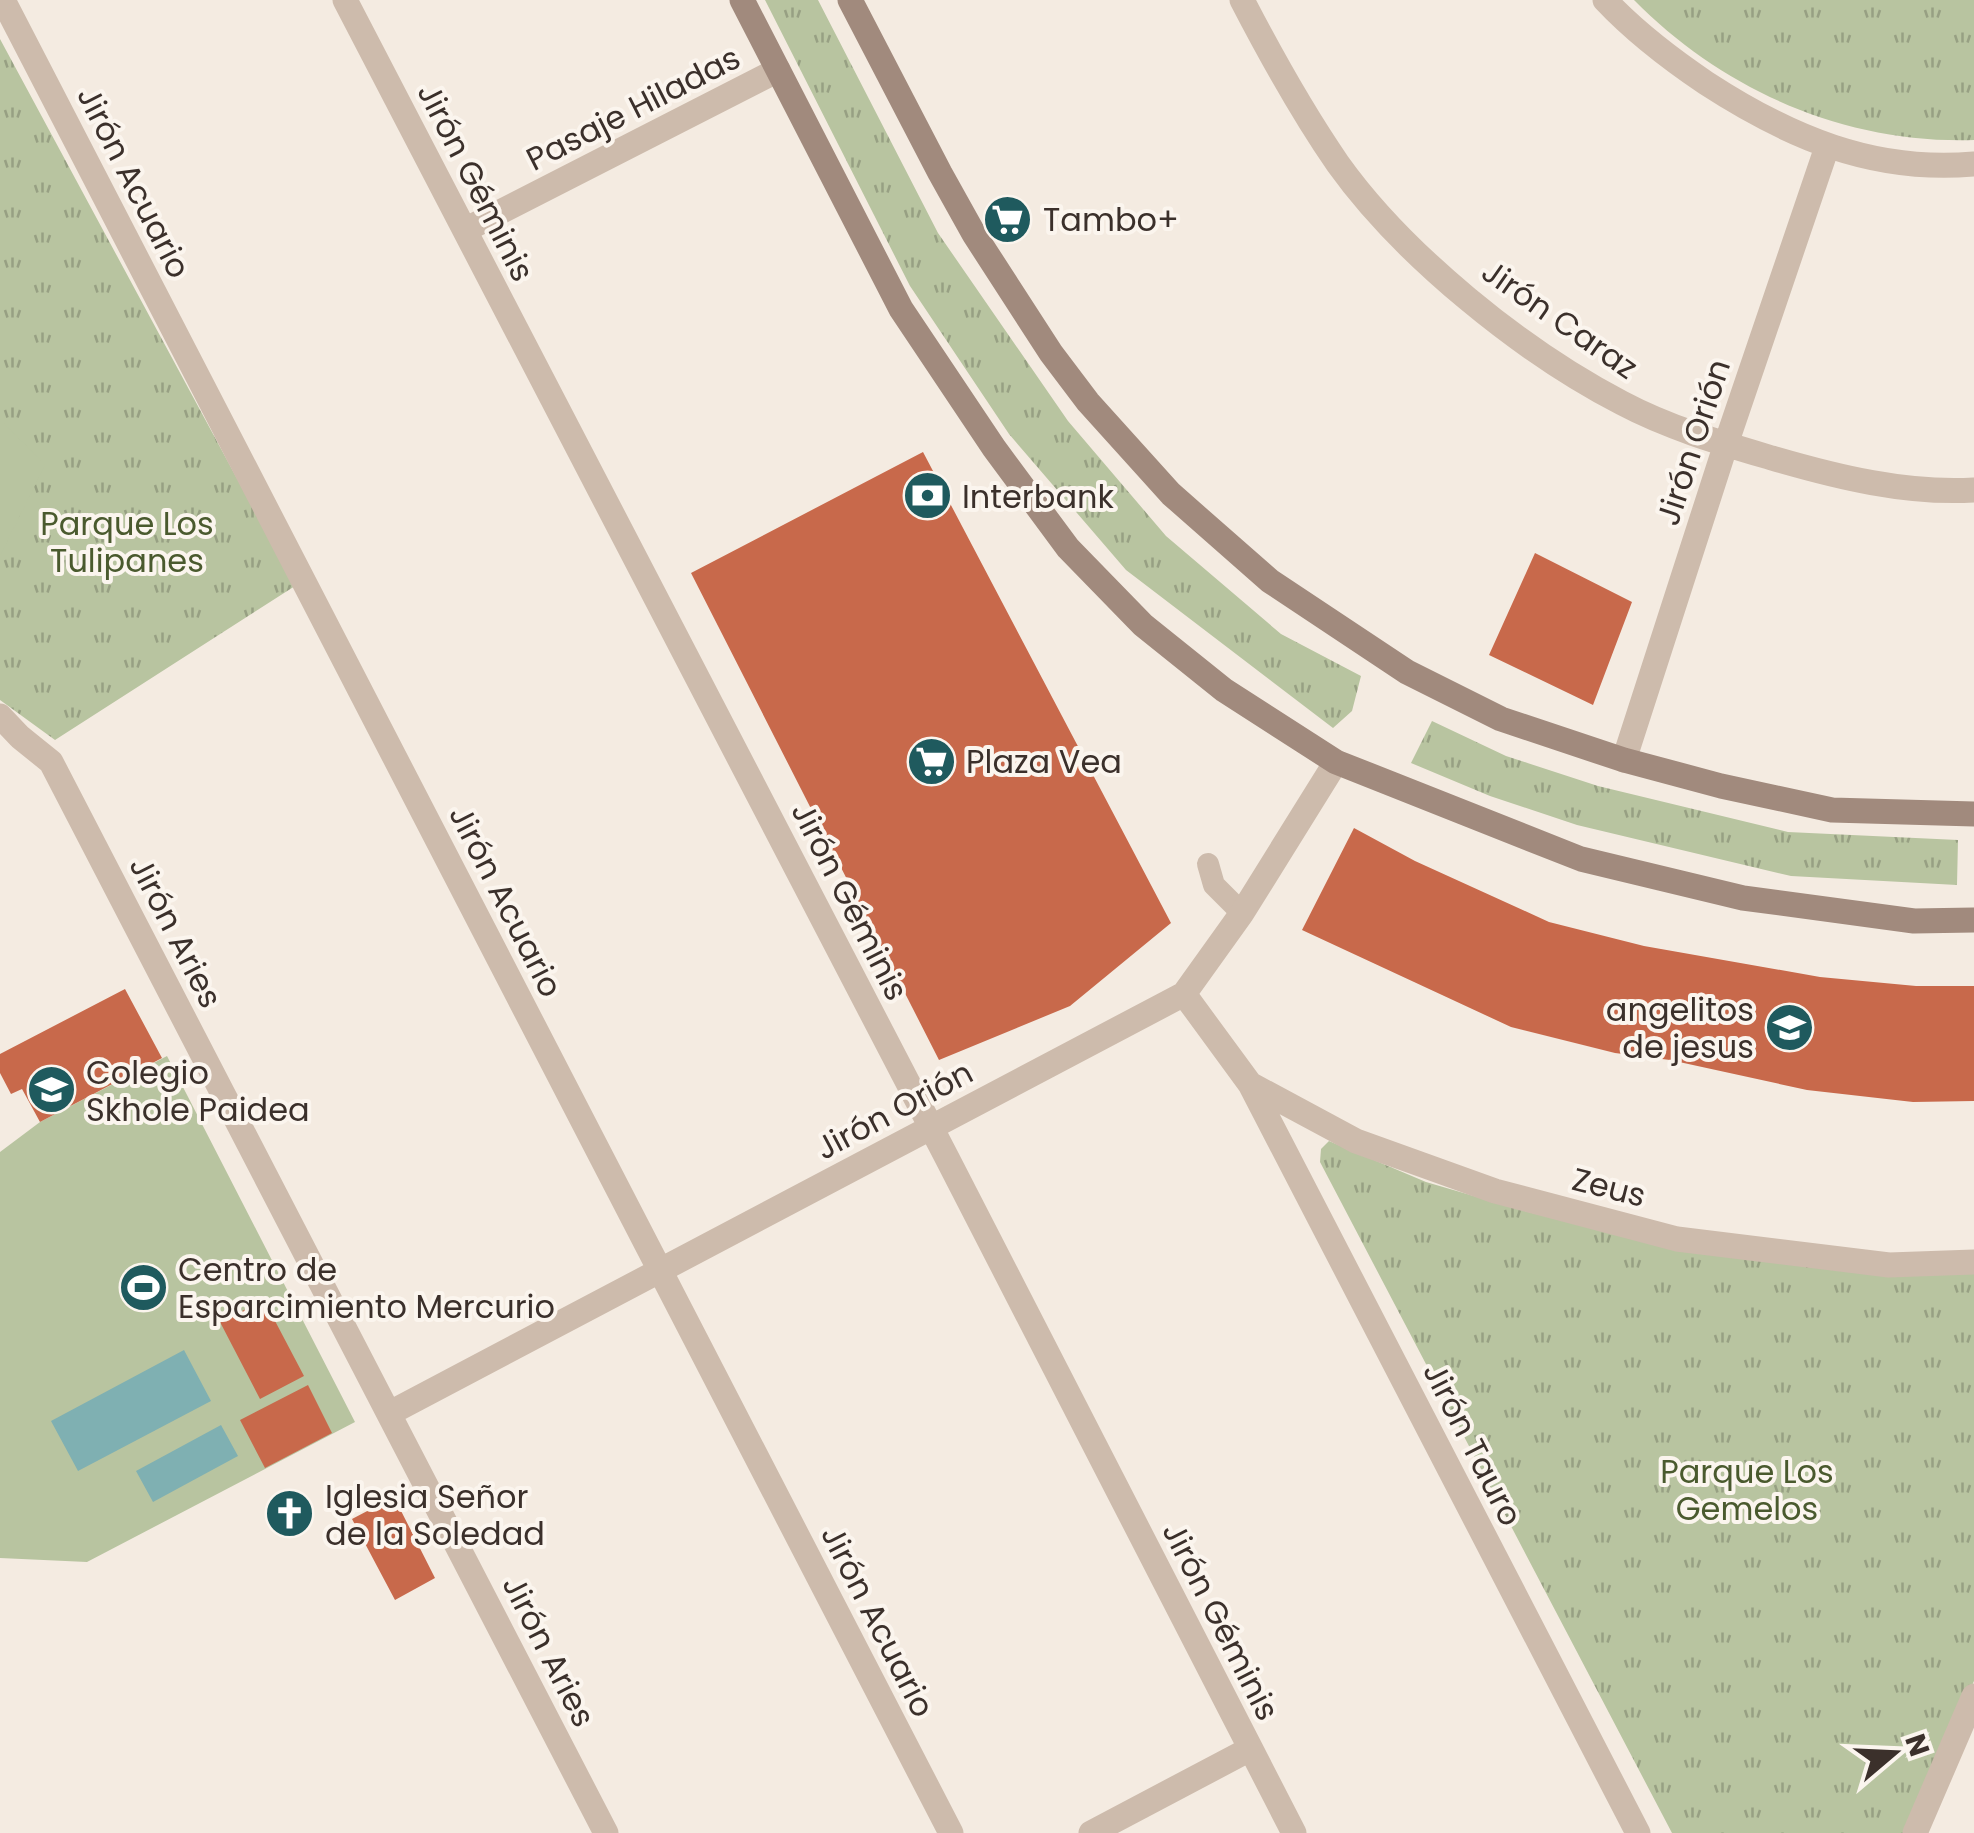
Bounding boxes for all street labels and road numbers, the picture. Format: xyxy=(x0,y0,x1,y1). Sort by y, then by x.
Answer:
street label: Pasaje Hiladas xyxy=(518,35,748,181)
street label: Jirón Géminis xyxy=(407,75,545,289)
street label: Jirón Acuario xyxy=(66,78,202,286)
street label: Jirón Caraz xyxy=(1473,249,1647,389)
street label: Jirón Orión xyxy=(1645,353,1741,531)
street label: Jirón Géminis xyxy=(781,794,919,1008)
street label: Jirón Acuario xyxy=(438,797,574,1005)
street label: Jirón Aries xyxy=(119,849,233,1015)
street label: Jirón Orión xyxy=(807,1050,981,1170)
street label: Zeus xyxy=(1567,1156,1651,1218)
street label: Jirón Tauro xyxy=(1413,1354,1533,1534)
street label: Jirón Géminis xyxy=(1152,1514,1290,1728)
street label: Jirón Acuario xyxy=(810,1517,946,1725)
street label: Jirón Aries xyxy=(492,1568,606,1734)

